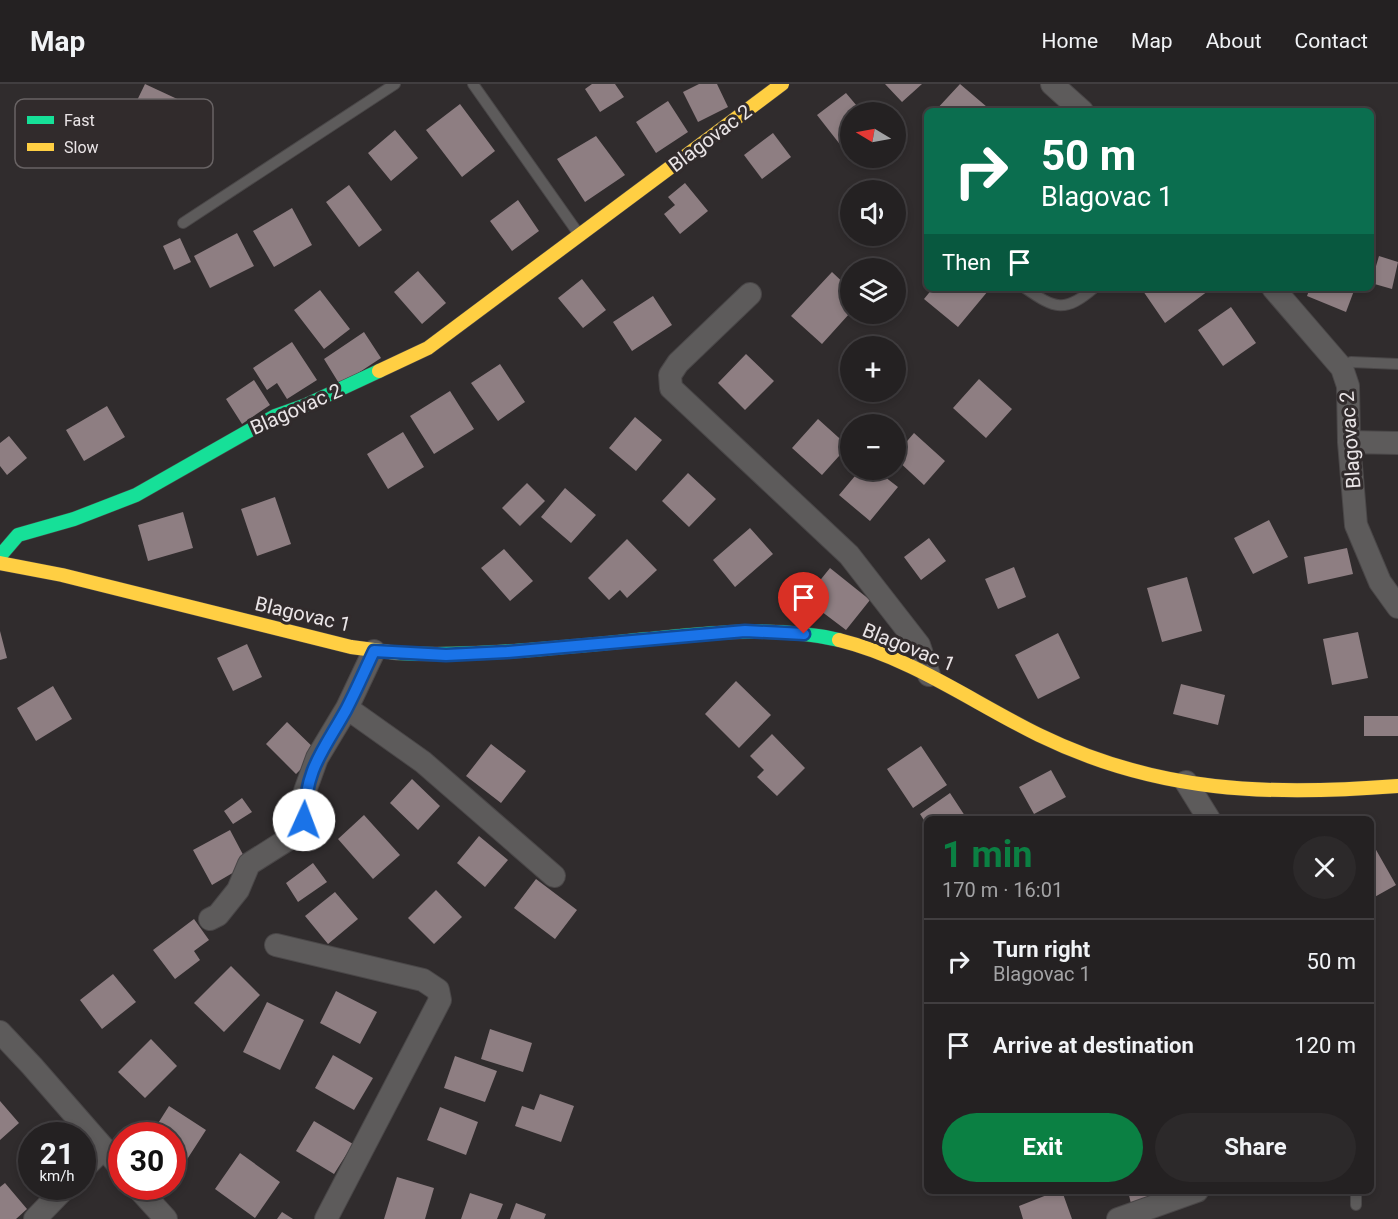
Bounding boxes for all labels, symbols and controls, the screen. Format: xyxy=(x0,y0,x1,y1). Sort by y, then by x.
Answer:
text: Map xyxy=(30,25,85,58)
text: Home xyxy=(1042,29,1098,53)
text: Map xyxy=(1131,29,1173,53)
text: About xyxy=(1206,29,1262,53)
text: Contact xyxy=(1295,29,1368,53)
legend xyxy=(15,99,213,168)
street label: Blagovac 2 xyxy=(664,99,756,177)
north arrow xyxy=(840,102,906,168)
map controls xyxy=(840,102,906,480)
text: Fast xyxy=(64,111,95,130)
text: 50 m xyxy=(1041,131,1136,180)
icon: right xyxy=(942,132,1020,210)
text: Slow xyxy=(64,138,99,157)
button: sound xyxy=(840,180,906,246)
text: Blagovac 1 xyxy=(1041,181,1173,213)
icon: arrive xyxy=(1003,246,1036,279)
text: Then xyxy=(942,250,991,275)
button: layers xyxy=(840,258,906,324)
button: + xyxy=(840,336,906,402)
street label: Blagovac 2 xyxy=(246,378,346,440)
street label: Blagovac 2 xyxy=(1335,390,1365,490)
button: − xyxy=(840,414,906,480)
pin xyxy=(778,572,829,634)
icon: arrive xyxy=(787,581,820,614)
street label: Blagovac 1 xyxy=(253,591,353,637)
street label: Blagovac 1 xyxy=(859,618,959,676)
position arrow xyxy=(272,788,336,852)
text: 1 min xyxy=(942,834,1033,876)
button: close xyxy=(1293,836,1356,899)
text: 170 m · 16:01 xyxy=(942,878,1063,902)
text: Turn right xyxy=(993,937,1090,962)
icon: right xyxy=(942,945,975,978)
text: 50 m xyxy=(1307,949,1356,974)
text: Blagovac 1 xyxy=(993,962,1091,986)
icon: arrive xyxy=(942,1029,975,1062)
text: Arrive at destination xyxy=(993,1033,1194,1058)
text: 120 m xyxy=(1294,1033,1356,1058)
button: Exit xyxy=(942,1113,1143,1182)
button: Share xyxy=(1155,1113,1356,1182)
speed limit sign: 30 xyxy=(108,1122,186,1200)
text: 21 xyxy=(40,1136,74,1171)
text: km/h xyxy=(39,1167,75,1185)

